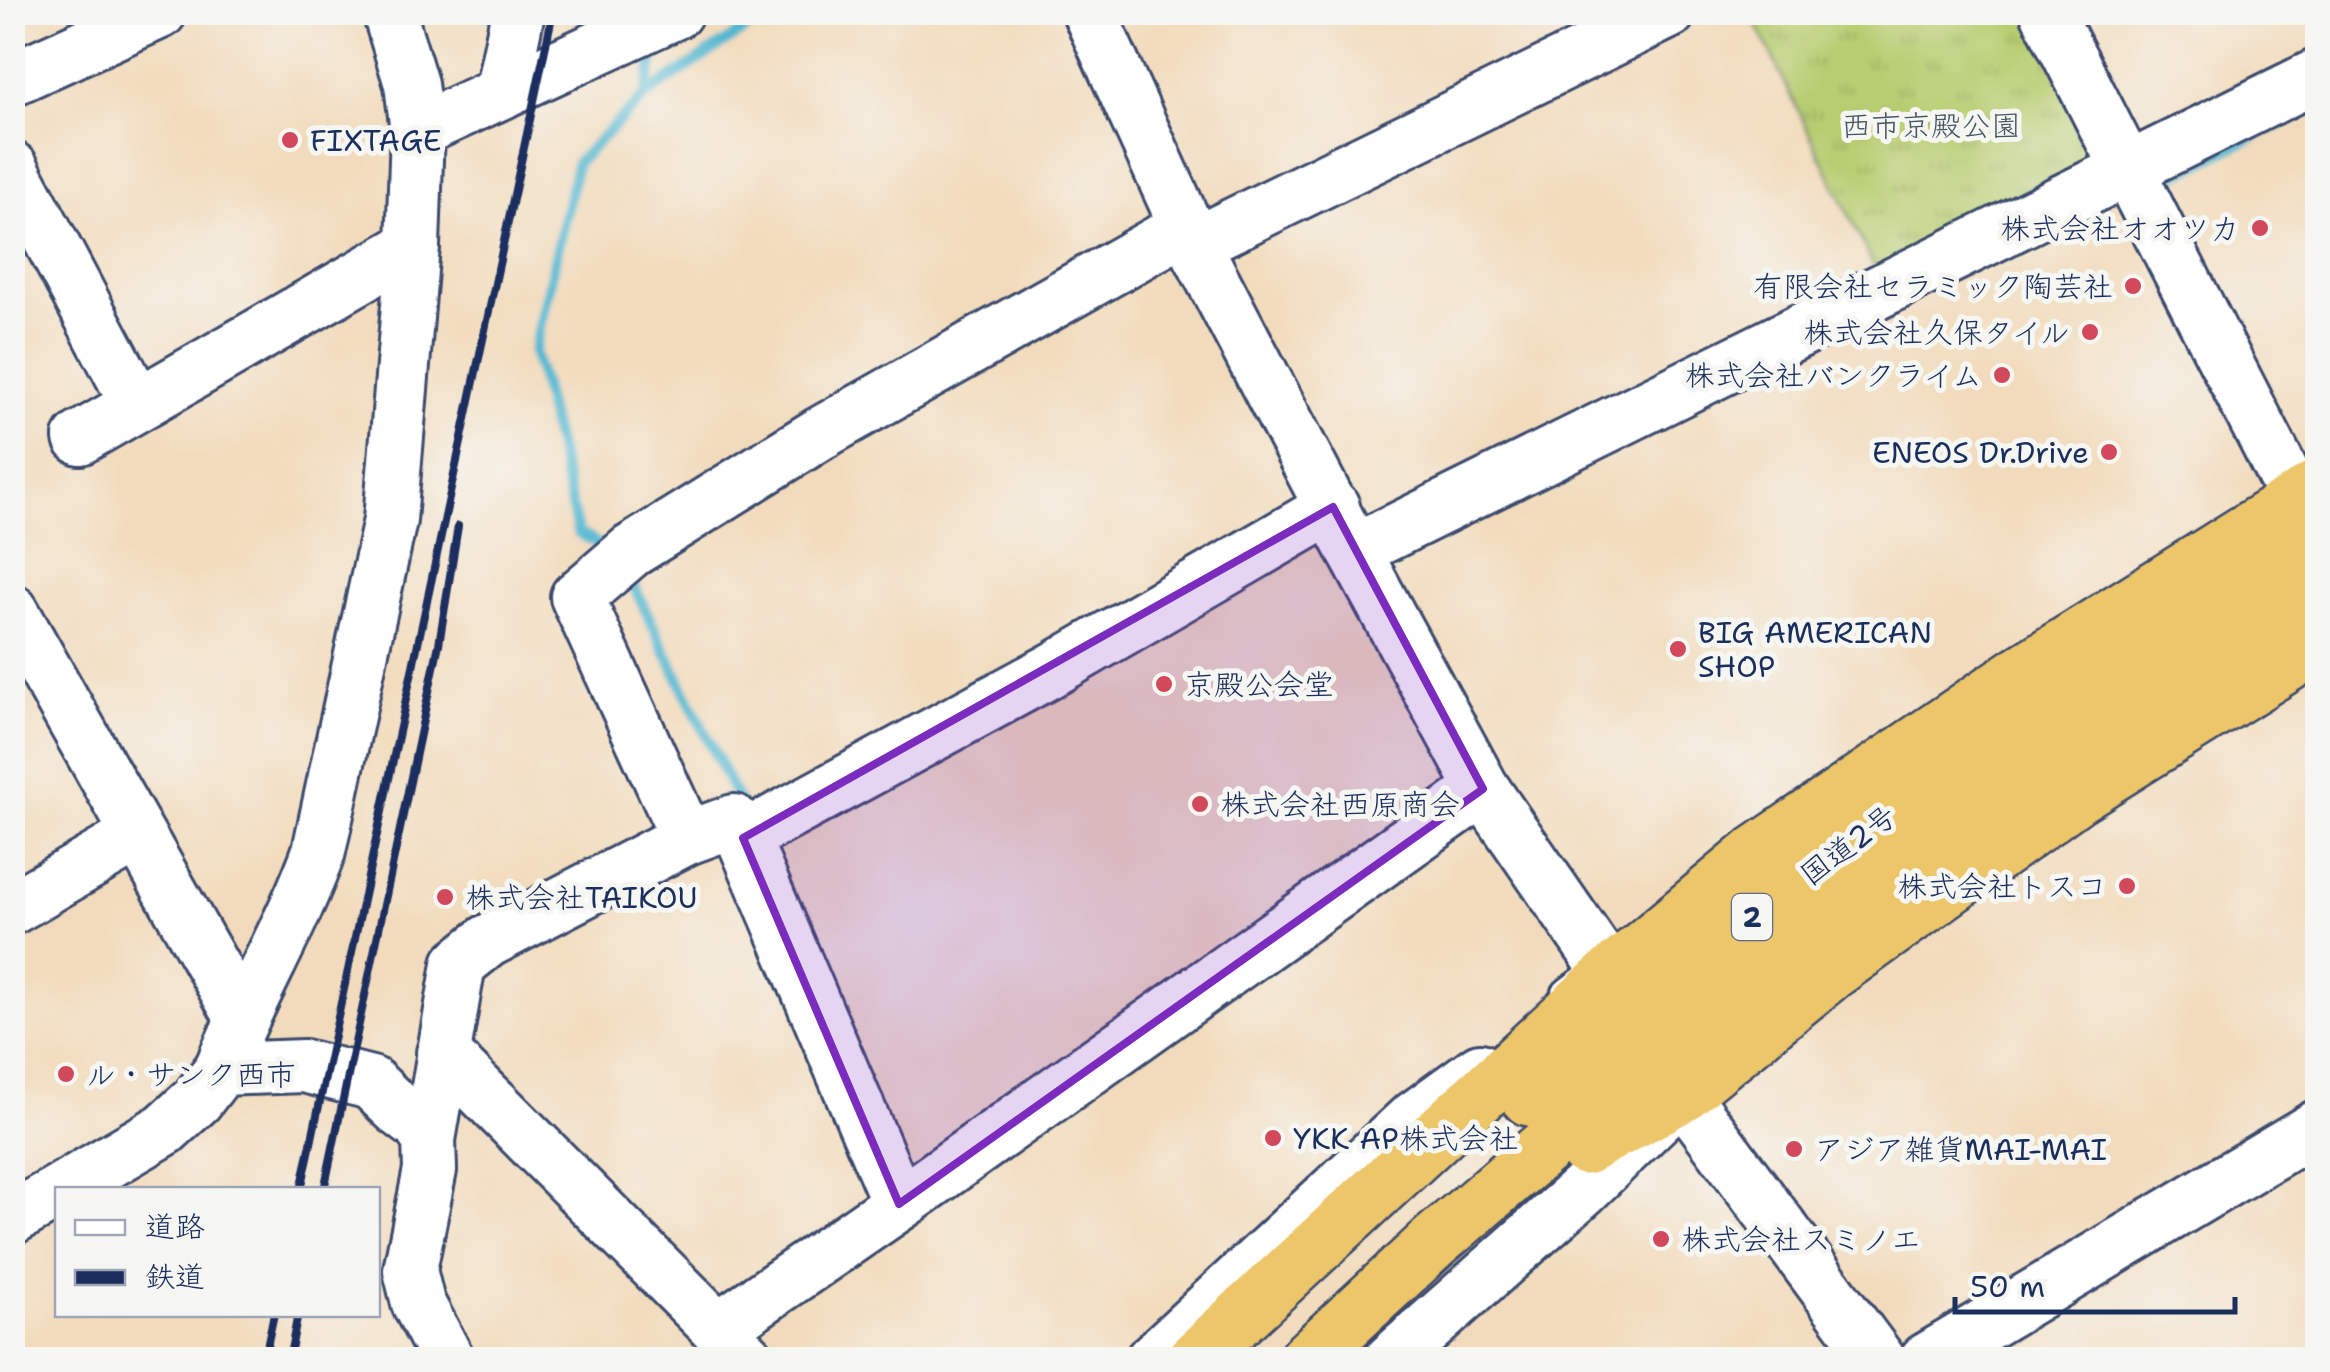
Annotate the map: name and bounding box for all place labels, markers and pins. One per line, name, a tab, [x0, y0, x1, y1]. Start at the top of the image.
place label: FIXTAGE	[310, 120, 442, 161]
marker: FIXTAGE	[279, 129, 301, 151]
place label: 株式会社オオツカ	[2000, 208, 2240, 249]
marker: 株式会社オオツカ	[2249, 217, 2271, 239]
place label: 有限会社セラミック陶芸社	[1753, 266, 2113, 307]
marker: 有限会社セラミック陶芸社	[2122, 275, 2144, 297]
place label: 株式会社久保タイル	[1803, 312, 2070, 353]
marker: 株式会社久保タイル	[2079, 321, 2101, 343]
place label: 株式会社バンクライム	[1684, 355, 1982, 396]
marker: 株式会社バンクライム	[1991, 364, 2013, 386]
place label: ENEOS Dr.Drive	[1872, 432, 2089, 473]
marker: ENEOS Dr.Drive	[2098, 441, 2120, 463]
place label: BIG AMERICAN SHOP	[1698, 612, 1932, 687]
marker: BIG AMERICAN SHOP	[1667, 638, 1689, 660]
place label: 京殿公会堂	[1184, 664, 1334, 705]
marker: 京殿公会堂	[1153, 673, 1175, 695]
place label: 株式会社西原商会	[1220, 784, 1460, 825]
marker: 株式会社西原商会	[1189, 793, 1211, 815]
place label: 株式会社トスコ	[1897, 866, 2107, 907]
marker: 株式会社トスコ	[2116, 875, 2138, 897]
place label: 株式会社TAIKOU	[465, 877, 698, 918]
marker: 株式会社TAIKOU	[434, 886, 456, 908]
place label: ル・サンク西市	[86, 1054, 296, 1095]
marker: ル・サンク西市	[55, 1063, 77, 1085]
place label: YKK AP株式会社	[1293, 1118, 1519, 1159]
marker: YKK AP株式会社	[1262, 1127, 1284, 1149]
place label: アジア雑貨MAI-MAI	[1814, 1129, 2107, 1170]
marker: アジア雑貨MAI-MAI	[1783, 1138, 1805, 1160]
place label: 株式会社スミノエ	[1681, 1219, 1921, 1260]
marker: 株式会社スミノエ	[1650, 1228, 1672, 1250]

